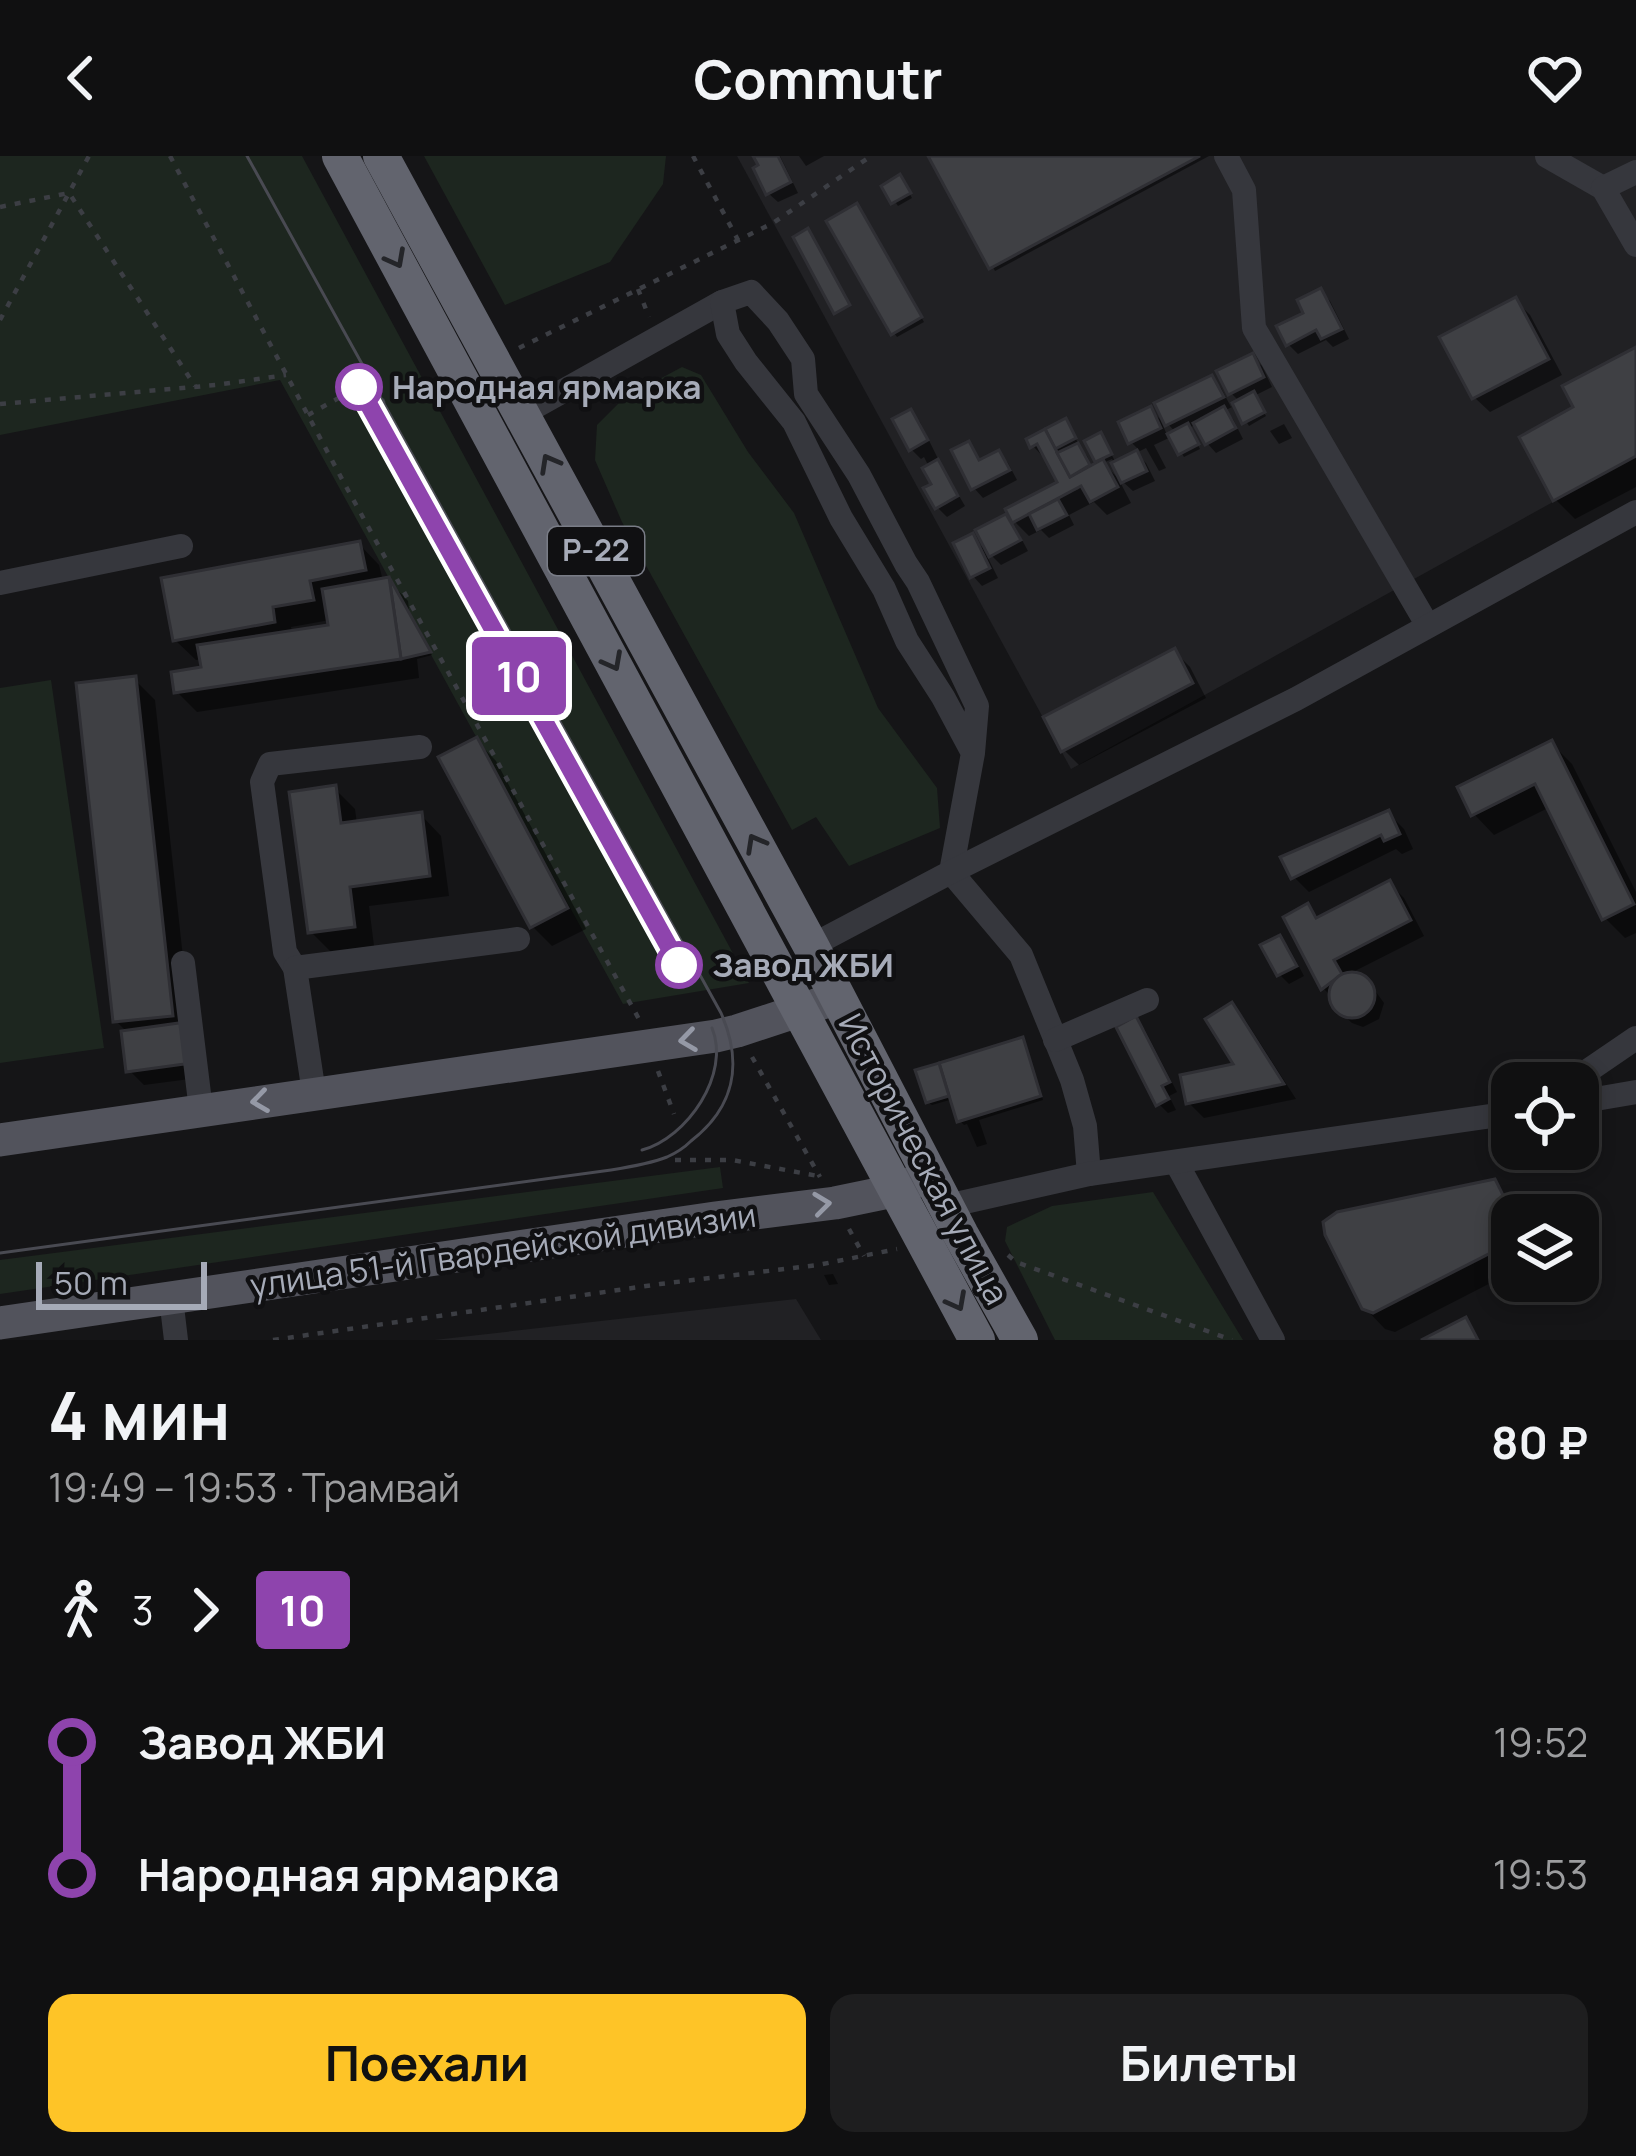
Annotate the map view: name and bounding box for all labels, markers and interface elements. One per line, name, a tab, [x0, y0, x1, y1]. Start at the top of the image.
text: Commutr	[693, 41, 943, 115]
icon: back	[48, 45, 114, 111]
icon: heart	[1522, 45, 1588, 111]
one-way arrow	[382, 246, 405, 268]
place label: Народная ярмарка	[392, 364, 701, 409]
marker: Народная ярмарка	[337, 365, 381, 409]
one-way arrow	[540, 455, 563, 476]
road number: Р-22	[548, 527, 644, 575]
line badge: 10	[465, 637, 573, 715]
text: 10	[496, 647, 542, 705]
one-way arrow	[599, 649, 622, 670]
one-way arrow	[746, 834, 769, 855]
place label: Завод ЖБИ	[712, 942, 894, 987]
marker: Завод ЖБИ	[657, 943, 701, 987]
street label: Историческая улица	[829, 1006, 1020, 1312]
one-way arrow	[678, 1026, 697, 1052]
map controls	[1491, 1062, 1599, 1302]
button: locate	[1491, 1062, 1599, 1170]
one-way arrow	[250, 1087, 270, 1113]
street label: улица 51-й Гвардейской дивизии	[247, 1192, 759, 1307]
one-way arrow	[813, 1192, 832, 1218]
button: layers	[1491, 1194, 1599, 1302]
scale bar	[36, 1256, 207, 1309]
text: 50 m	[54, 1260, 128, 1305]
one-way arrow	[942, 1290, 965, 1312]
text: 4 мин	[48, 1370, 230, 1460]
text: 80 ₽	[1491, 1411, 1588, 1473]
text: 19:49 – 19:53 · Трамвай	[48, 1460, 460, 1514]
icon: walk	[48, 1577, 114, 1643]
icon: forward	[172, 1577, 238, 1643]
text: 10	[280, 1581, 326, 1639]
text: 3	[132, 1583, 154, 1637]
text: Завод ЖБИ	[138, 1711, 386, 1773]
text: 19:52	[1493, 1715, 1588, 1769]
text: Народная ярмарка	[138, 1843, 560, 1905]
text: 19:53	[1493, 1847, 1588, 1901]
button: Поехали	[48, 1994, 806, 2132]
button: Билеты	[830, 1994, 1588, 2132]

